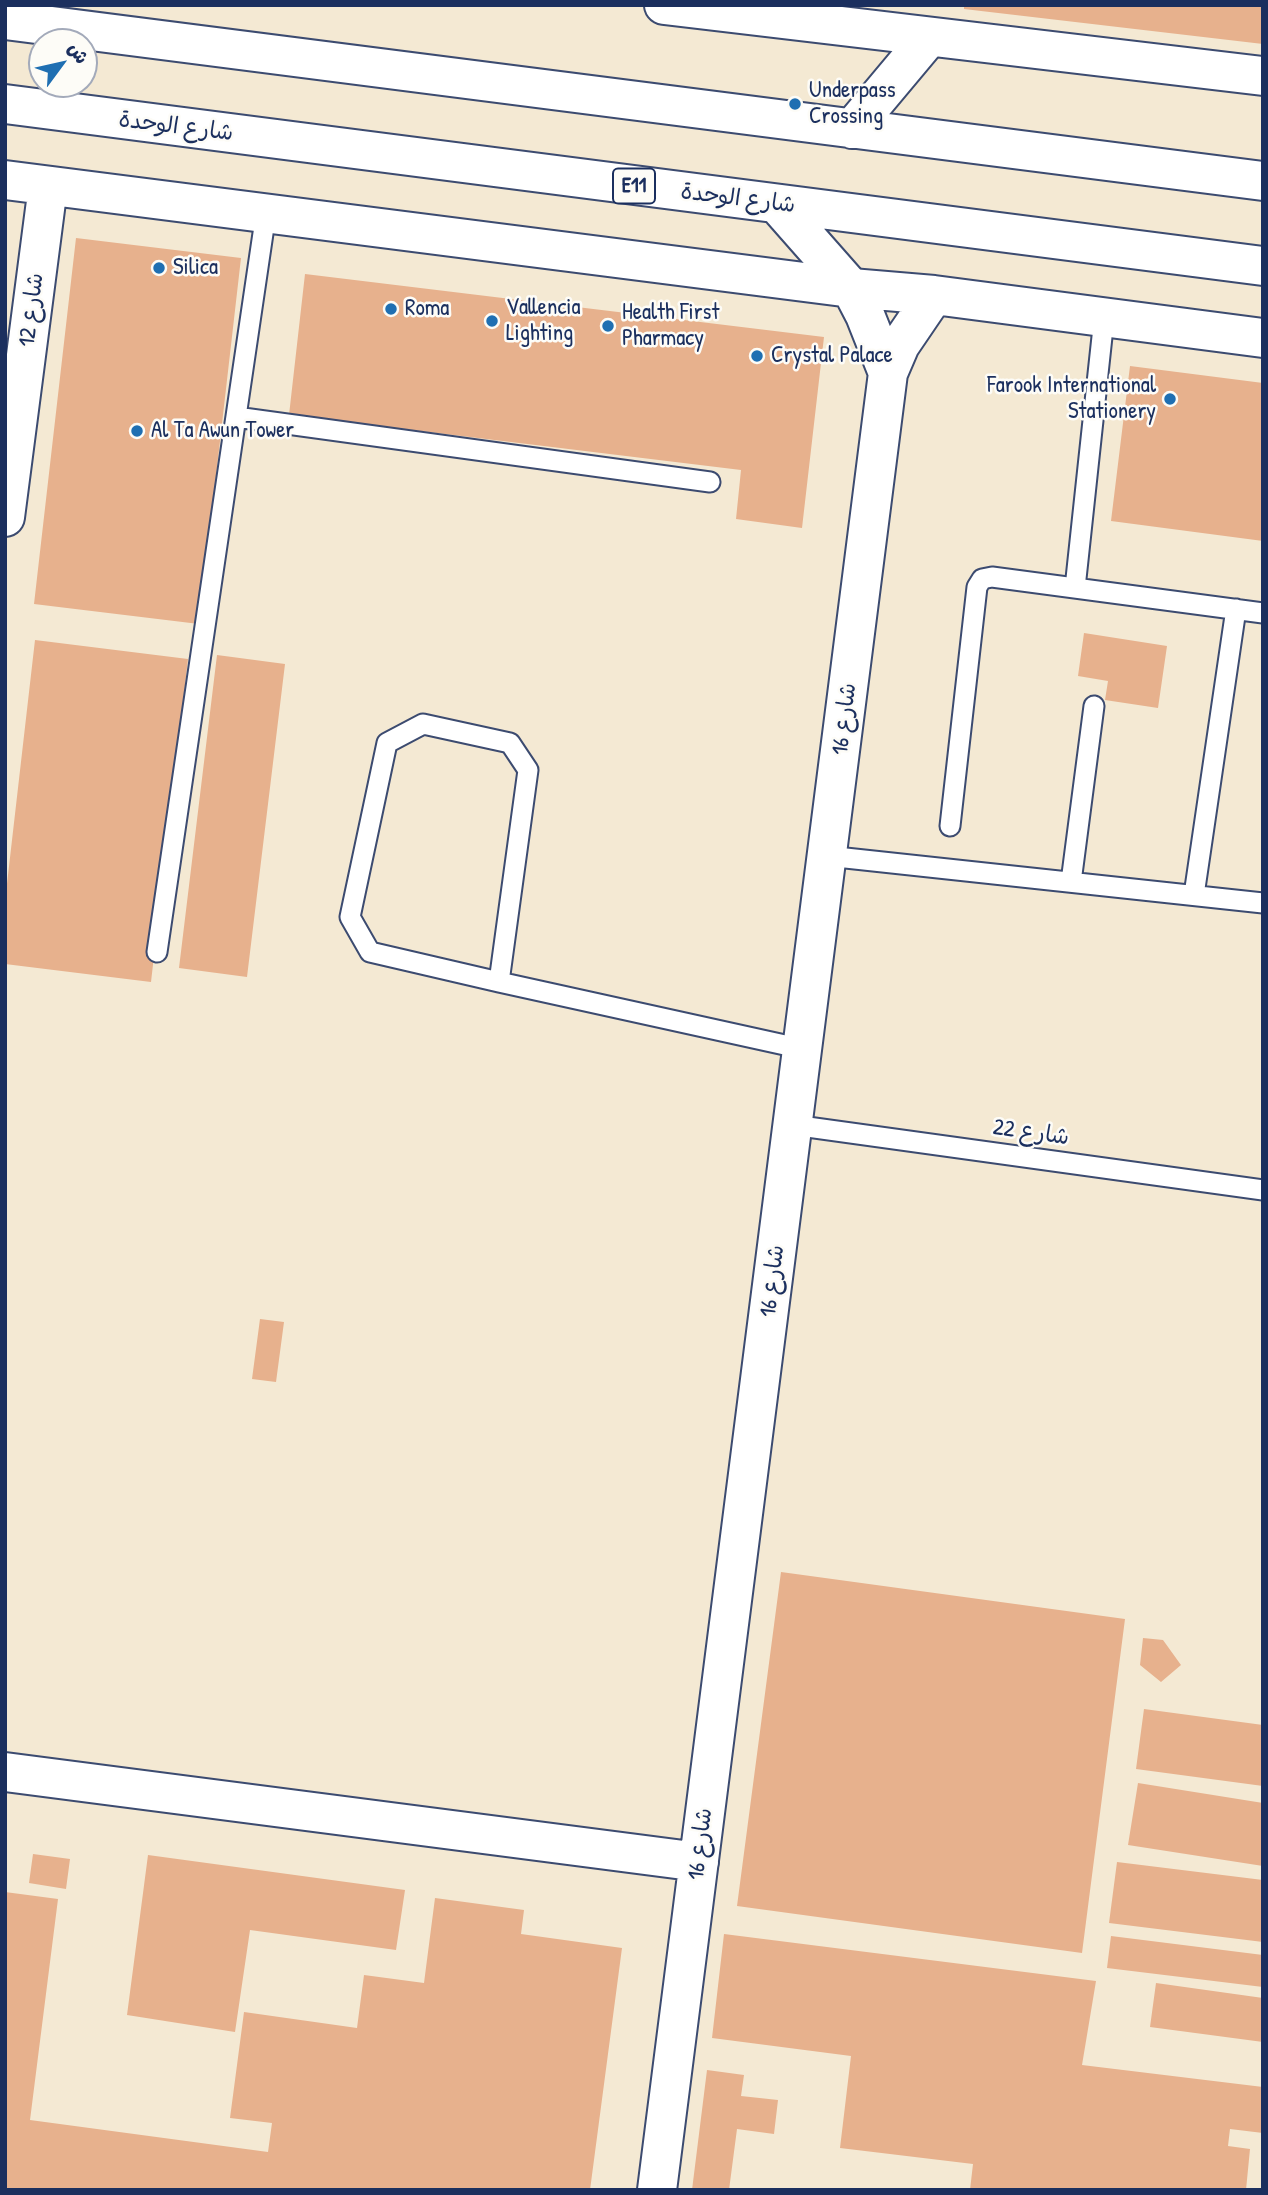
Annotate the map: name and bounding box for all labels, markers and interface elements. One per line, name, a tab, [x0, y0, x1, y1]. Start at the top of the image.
north arrow	[28, 28, 98, 98]
text: ش	[62, 37, 96, 68]
place label: Underpass Crossing	[809, 77, 896, 131]
marker: Underpass Crossing	[787, 96, 803, 112]
street label: شارع الوحدة	[117, 106, 235, 148]
road number: E11	[613, 168, 655, 204]
street label: شارع الوحدة	[679, 178, 797, 220]
place label: Silica	[173, 254, 218, 282]
marker: Silica	[151, 260, 167, 276]
street label: شارع 12	[14, 272, 50, 348]
place label: Vallencia Lighting	[506, 294, 580, 348]
place label: Roma	[405, 295, 449, 323]
place label: Health First Pharmacy	[622, 299, 719, 353]
marker: Roma	[383, 301, 399, 317]
marker: Vallencia Lighting	[484, 313, 500, 329]
marker: Health First Pharmacy	[600, 318, 616, 334]
place label: Crystal Palace	[771, 342, 893, 370]
marker: Crystal Palace	[749, 348, 765, 364]
place label: Farook International Stationery	[987, 372, 1156, 426]
marker: Farook International Stationery	[1162, 391, 1178, 407]
place label: Al Ta Awun Tower	[151, 417, 294, 445]
marker: Al Ta Awun Tower	[129, 423, 145, 439]
street label: شارع 16	[827, 681, 863, 757]
street label: شارع 22	[991, 1114, 1071, 1152]
street label: شارع 16	[755, 1243, 791, 1319]
street label: شارع 16	[683, 1806, 719, 1882]

